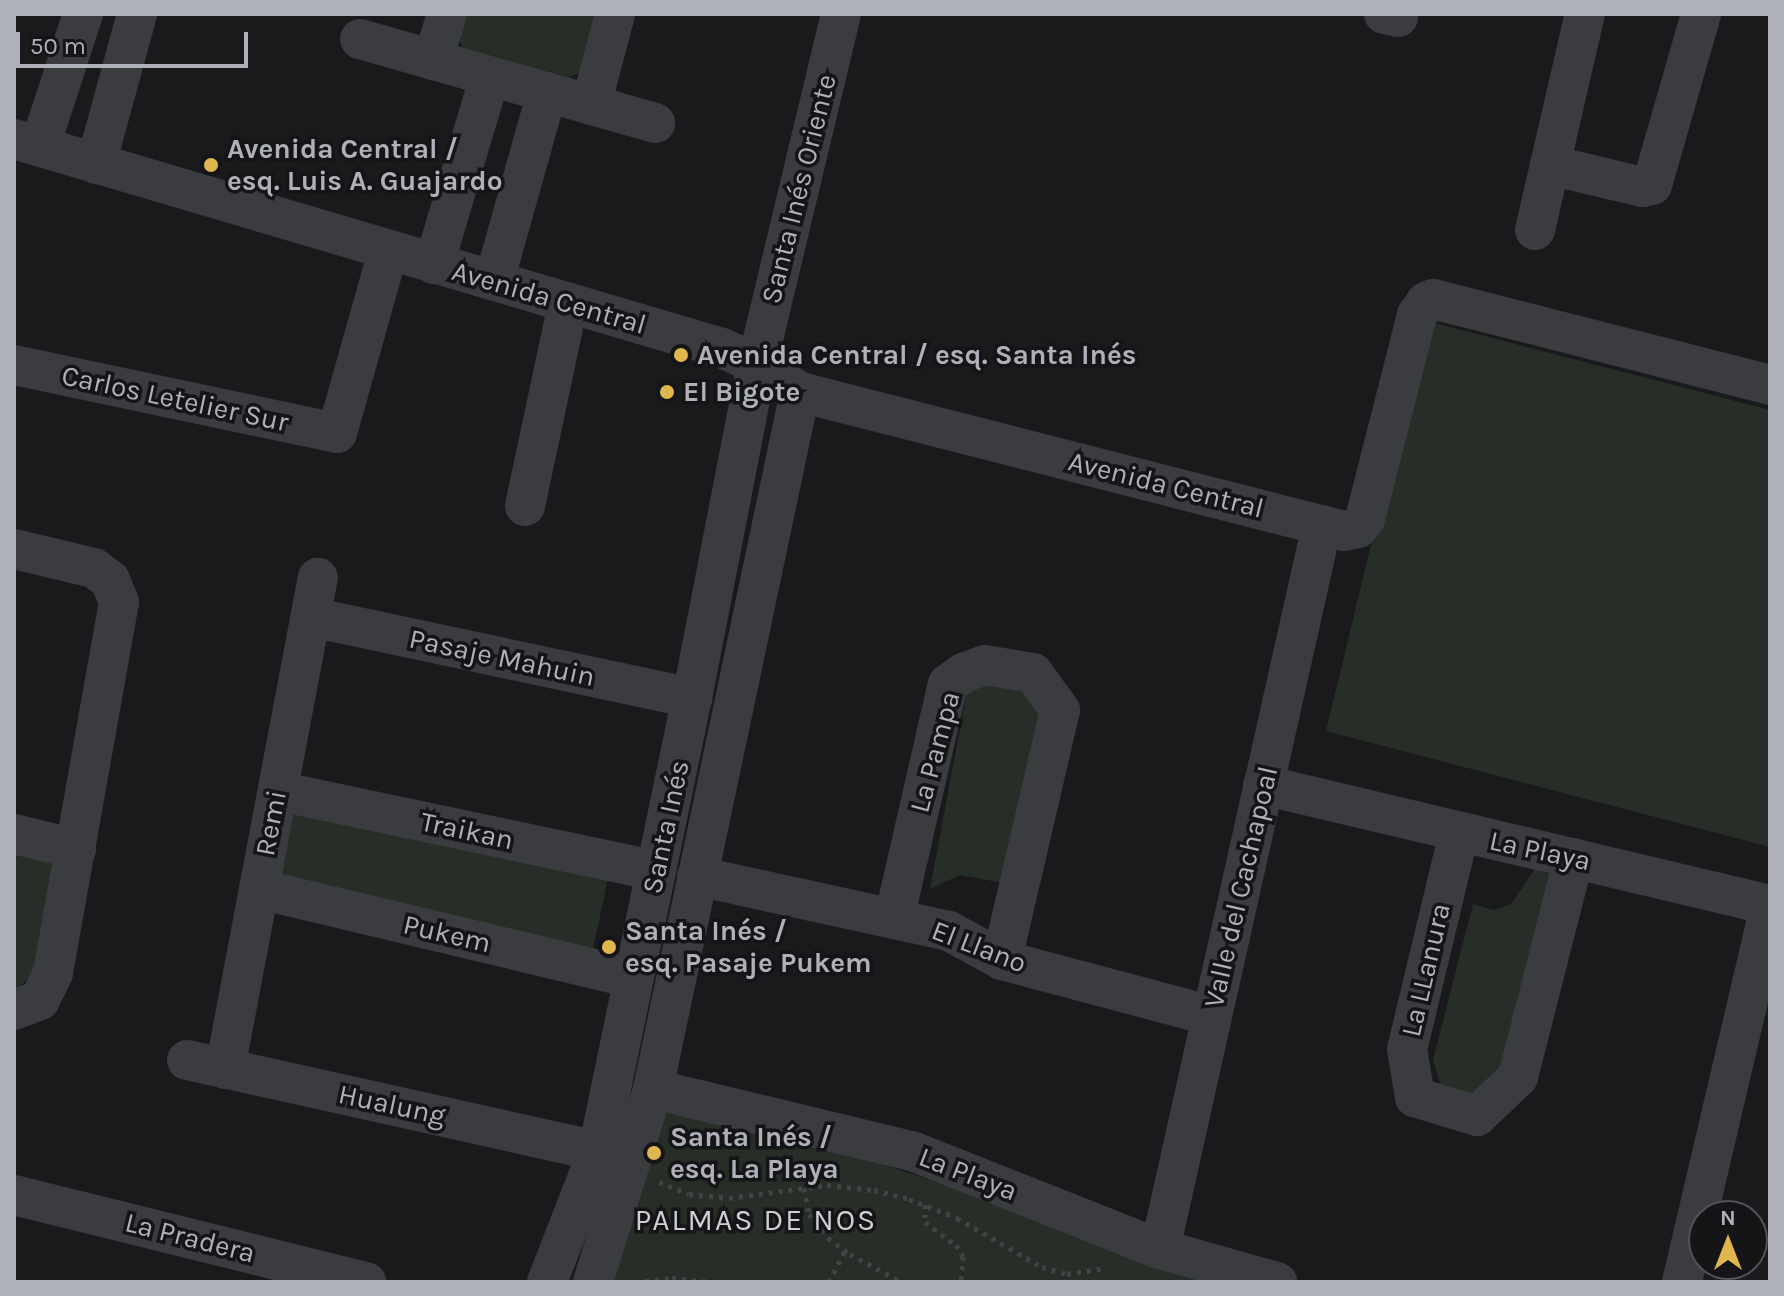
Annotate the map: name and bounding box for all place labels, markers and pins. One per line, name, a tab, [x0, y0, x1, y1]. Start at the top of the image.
place label: Avenida Central / esq. Luis A. Guajardo	[227, 132, 503, 198]
marker: Avenida Central / esq. Luis A. Guajardo	[202, 156, 220, 174]
place label: Avenida Central / esq. Santa Inés	[697, 338, 1137, 372]
marker: Avenida Central / esq. Santa Inés	[672, 346, 690, 364]
place label: El Bigote	[683, 375, 800, 409]
marker: El Bigote	[658, 383, 676, 401]
place label: Santa Inés / esq. Pasaje Pukem	[625, 914, 872, 980]
marker: Santa Inés / esq. Pasaje Pukem	[600, 938, 618, 956]
place label: Santa Inés / esq. La Playa	[670, 1120, 839, 1186]
marker: Santa Inés / esq. La Playa	[645, 1144, 663, 1162]

